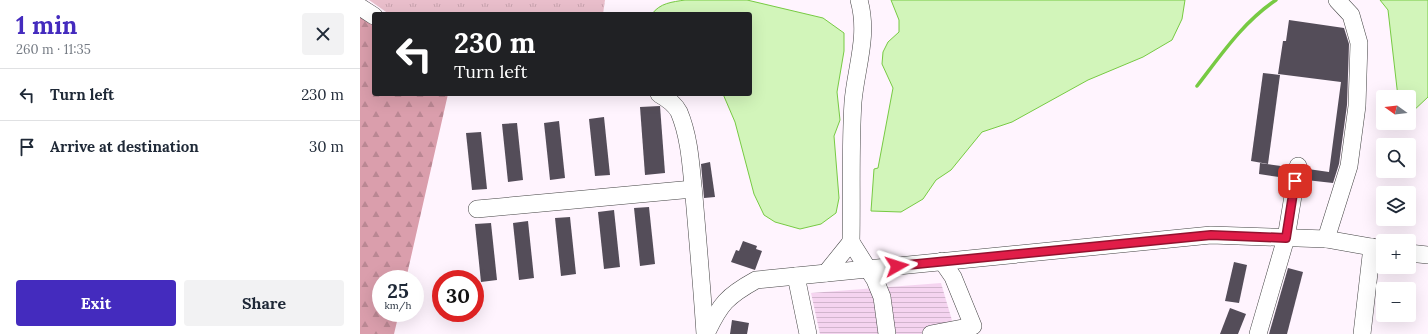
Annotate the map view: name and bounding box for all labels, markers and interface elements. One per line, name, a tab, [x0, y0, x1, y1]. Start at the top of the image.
text: 1 min	[16, 10, 77, 41]
button: close	[302, 13, 344, 55]
text: 230 m	[454, 25, 536, 61]
icon: left	[388, 28, 440, 80]
text: 260 m · 11:35	[16, 41, 91, 58]
text: Turn left	[454, 60, 527, 83]
icon: left	[16, 84, 38, 106]
text: Turn left	[50, 85, 114, 104]
text: 230 m	[301, 85, 344, 104]
north arrow	[1376, 90, 1416, 130]
map controls	[1376, 90, 1416, 322]
icon: arrive	[16, 136, 38, 158]
text: Arrive at destination	[50, 137, 199, 156]
text: 30 m	[309, 137, 344, 156]
button: search	[1376, 138, 1416, 178]
pin	[1278, 164, 1312, 198]
icon: arrive	[1284, 170, 1306, 192]
button: layers	[1376, 186, 1416, 226]
button: +	[1376, 234, 1416, 274]
position arrow	[876, 245, 918, 287]
speed limit sign: 30	[432, 270, 484, 322]
text: 25	[387, 278, 409, 303]
button: Exit	[16, 280, 176, 326]
button: Share	[184, 280, 344, 326]
button: −	[1376, 282, 1416, 322]
text: km/h	[384, 299, 412, 312]

